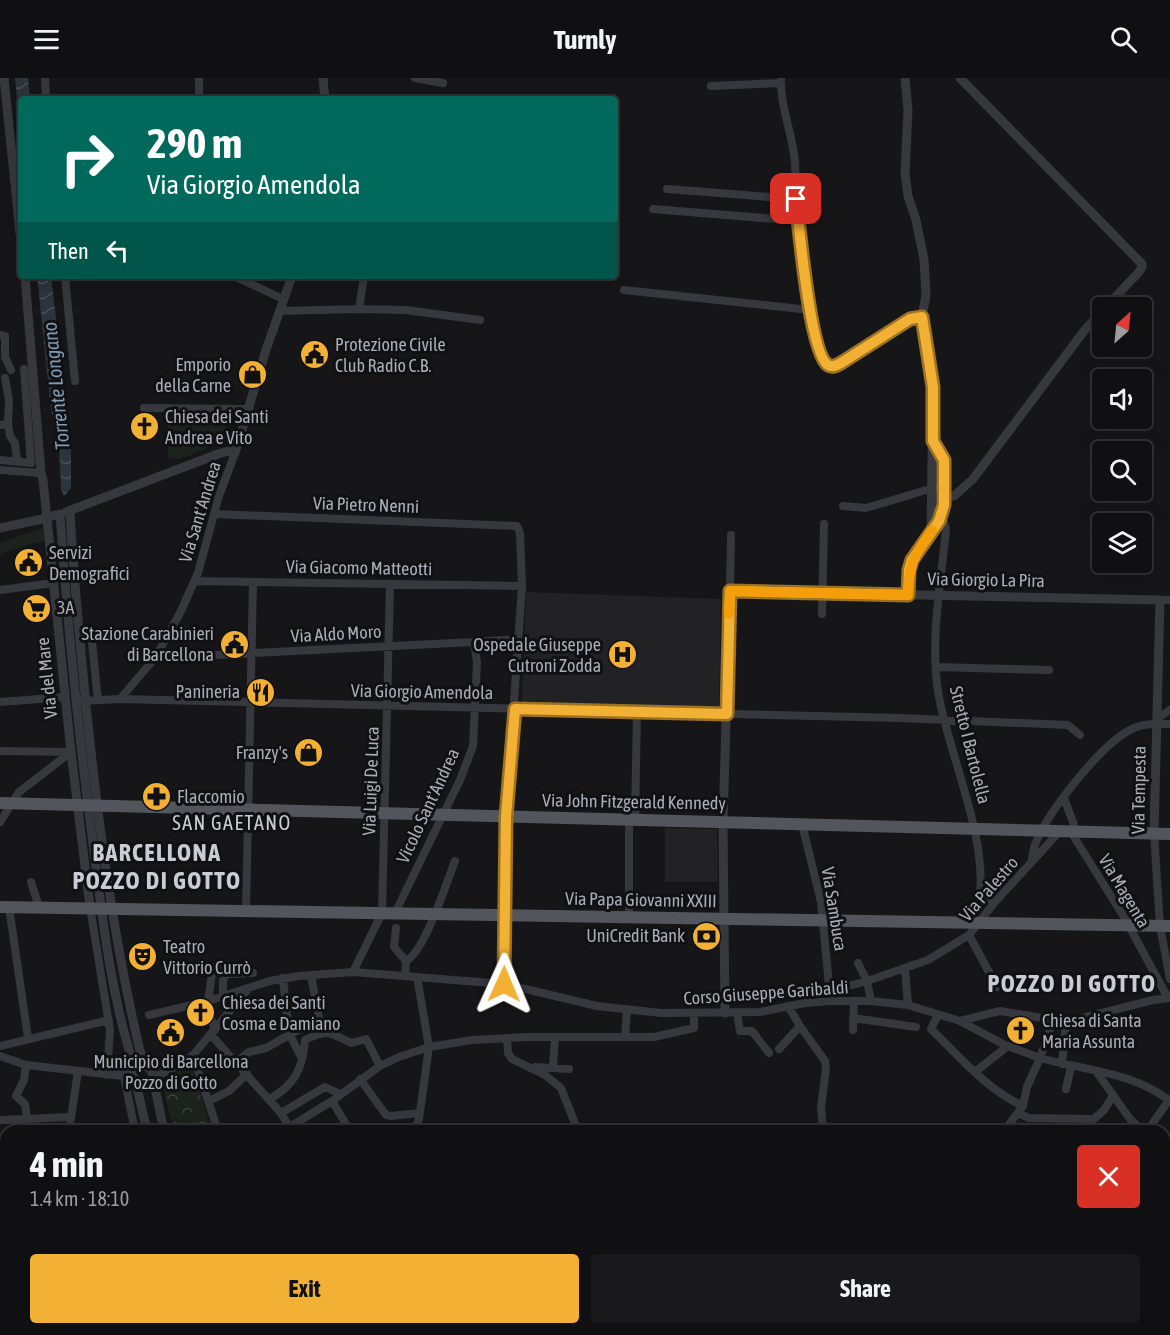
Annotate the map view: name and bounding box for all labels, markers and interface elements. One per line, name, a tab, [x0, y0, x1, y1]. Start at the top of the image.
icon: menu	[30, 23, 63, 56]
icon: search	[1107, 23, 1140, 56]
text: Turnly	[554, 24, 616, 55]
text: 290 m	[147, 119, 242, 167]
icon: right	[48, 120, 126, 198]
text: Via Giorgio Amendola	[147, 169, 361, 200]
pin	[770, 173, 821, 224]
icon: arrive	[779, 182, 812, 215]
icon: left	[101, 234, 134, 267]
text: Then	[48, 238, 89, 264]
north arrow	[1092, 297, 1152, 357]
map controls	[1092, 297, 1152, 573]
water label: Torrente Longano	[37, 321, 74, 451]
place label: Protezione Civile Club Radio C.B.	[335, 334, 446, 376]
public building icon: Protezione Civile Club Radio C.B.	[298, 339, 330, 371]
place label: Emporio della Carne	[155, 354, 231, 396]
shop icon: Emporio della Carne	[236, 359, 268, 391]
button: sound	[1092, 369, 1152, 429]
place label: Chiesa dei Santi Andrea e Vito	[165, 406, 269, 448]
church icon: Chiesa dei Santi Andrea e Vito	[128, 411, 160, 443]
button: search	[1092, 441, 1152, 501]
street label: Via Sant'Andrea	[174, 459, 225, 565]
street label: Via Pietro Nenni	[312, 492, 420, 517]
button: layers	[1092, 513, 1152, 573]
place label: Servizi Demografici	[49, 542, 130, 584]
public building icon: Servizi Demografici	[12, 547, 44, 579]
street label: Via Giacomo Matteotti	[286, 556, 432, 579]
street label: Via Giorgio La Pira	[927, 568, 1045, 591]
supermarket icon: 3A	[20, 592, 52, 624]
place label: 3A	[57, 597, 74, 618]
street label: Via Aldo Moro	[290, 621, 382, 646]
place label: Stazione Carabinieri di Barcellona	[81, 623, 214, 665]
public building icon: Stazione Carabinieri di Barcellona	[219, 628, 251, 660]
place label: Ospedale Giuseppe Cutroni Zodda	[473, 634, 601, 676]
street label: Via del Mare	[32, 636, 61, 720]
hospital icon: Ospedale Giuseppe Cutroni Zodda	[606, 639, 638, 671]
restaurant icon: Panineria	[245, 676, 277, 708]
street label: Via Giorgio Amendola	[351, 680, 493, 703]
place label: Panineria	[176, 681, 240, 702]
street label: Stretto I Bartolella	[946, 684, 995, 806]
street label: Via Luigi De Luca	[358, 726, 383, 836]
shop icon: Franzy's	[293, 737, 325, 769]
place label: Franzy's	[236, 742, 288, 763]
street label: Vicolo Sant'Andrea	[392, 745, 463, 867]
street label: Via Tempesta	[1127, 746, 1150, 834]
pharmacy icon: Flaccomio	[140, 781, 172, 813]
place label: Flaccomio	[177, 786, 245, 807]
street label: Via John Fitzgerald Kennedy	[542, 789, 726, 814]
district label: SAN GAETANO	[172, 811, 292, 834]
district label: BARCELLONA POZZO DI GOTTO	[73, 839, 241, 894]
street label: Via Magenta	[1094, 850, 1155, 931]
street label: Via Palestro	[955, 852, 1022, 925]
street label: Via Sambuca	[817, 865, 852, 953]
street label: Via Papa Giovanni XXIII	[565, 888, 717, 911]
bank icon: UniCredit Bank	[690, 920, 722, 952]
place label: UniCredit Bank	[586, 925, 685, 946]
place label: Teatro Vittorio Currò	[163, 936, 251, 978]
theatre icon: Teatro Vittorio Currò	[126, 941, 158, 973]
position arrow	[472, 952, 536, 1016]
district label: POZZO DI GOTTO	[988, 970, 1156, 997]
street label: Corso Giuseppe Garibaldi	[683, 976, 849, 1009]
place label: Chiesa dei Santi Cosma e Damiano	[222, 992, 340, 1034]
church icon: Chiesa dei Santi Cosma e Damiano	[185, 997, 217, 1029]
place label: Chiesa di Santa Maria Assunta	[1042, 1010, 1142, 1052]
church icon: Chiesa di Santa Maria Assunta	[1005, 1015, 1037, 1047]
public building icon: Municipio di Barcellona Pozzo di Gotto	[155, 1017, 187, 1049]
place label: Municipio di Barcellona Pozzo di Gotto	[93, 1051, 249, 1093]
text: 4 min	[30, 1143, 104, 1185]
button: close	[1077, 1145, 1140, 1208]
text: 1.4 km · 18:10	[30, 1187, 129, 1210]
button: Exit	[30, 1254, 579, 1323]
button: Share	[591, 1254, 1140, 1323]

